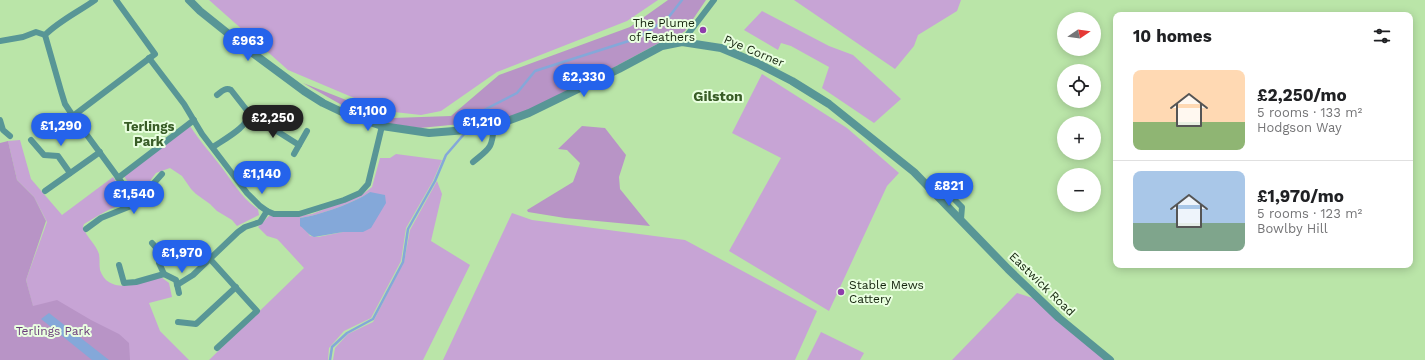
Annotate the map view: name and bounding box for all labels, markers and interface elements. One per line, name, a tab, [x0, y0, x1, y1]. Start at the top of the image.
north arrow	[1057, 12, 1101, 56]
map controls	[1057, 12, 1101, 212]
place label: The Plume of Feathers	[629, 16, 695, 44]
marker: The Plume of Feathers	[698, 25, 708, 35]
icon: filters	[1371, 25, 1393, 47]
text: 10 homes	[1133, 26, 1212, 46]
pin: £963	[224, 28, 272, 62]
street label: Pye Corner	[722, 32, 786, 70]
text: £963	[232, 33, 264, 48]
pin: £2,330	[551, 64, 617, 98]
button: locate	[1057, 64, 1101, 108]
text: £2,330	[562, 69, 606, 84]
text: £2,250/mo	[1257, 85, 1347, 105]
icon: home	[1165, 86, 1213, 134]
district label: Gilston	[693, 88, 743, 104]
pin: £1,100	[335, 98, 401, 132]
text: £1,100	[349, 103, 387, 118]
pin: £2,250	[240, 105, 306, 139]
text: 5 rooms · 133 m²	[1257, 105, 1362, 120]
pin: £1,210	[449, 109, 515, 143]
text: £2,250	[251, 110, 295, 125]
pin: £1,290	[28, 113, 94, 147]
text: £1,210	[462, 114, 502, 129]
button: +	[1057, 116, 1101, 160]
text: £1,290	[40, 118, 82, 133]
district label: Terlings Park	[124, 119, 174, 149]
text: Hodgson Way	[1257, 120, 1342, 135]
pin: £1,140	[229, 161, 295, 195]
text: £1,140	[243, 166, 281, 181]
button: −	[1057, 168, 1101, 212]
pin: £821	[925, 173, 973, 207]
text: £821	[934, 178, 964, 193]
pin: £1,540	[101, 181, 167, 215]
text: £1,540	[113, 186, 155, 201]
text: £1,970/mo	[1257, 186, 1344, 206]
icon: home	[1165, 187, 1213, 235]
text: 5 rooms · 123 m²	[1257, 206, 1362, 221]
text: Bowlby Hill	[1257, 221, 1328, 236]
pin: £1,970	[149, 240, 215, 274]
text: £1,970	[161, 245, 203, 260]
street label: Eastwick Road	[1006, 249, 1078, 319]
place label: Stable Mews Cattery	[849, 278, 924, 306]
marker: Stable Mews Cattery	[836, 287, 846, 297]
park label: Terlings Park	[16, 324, 91, 338]

